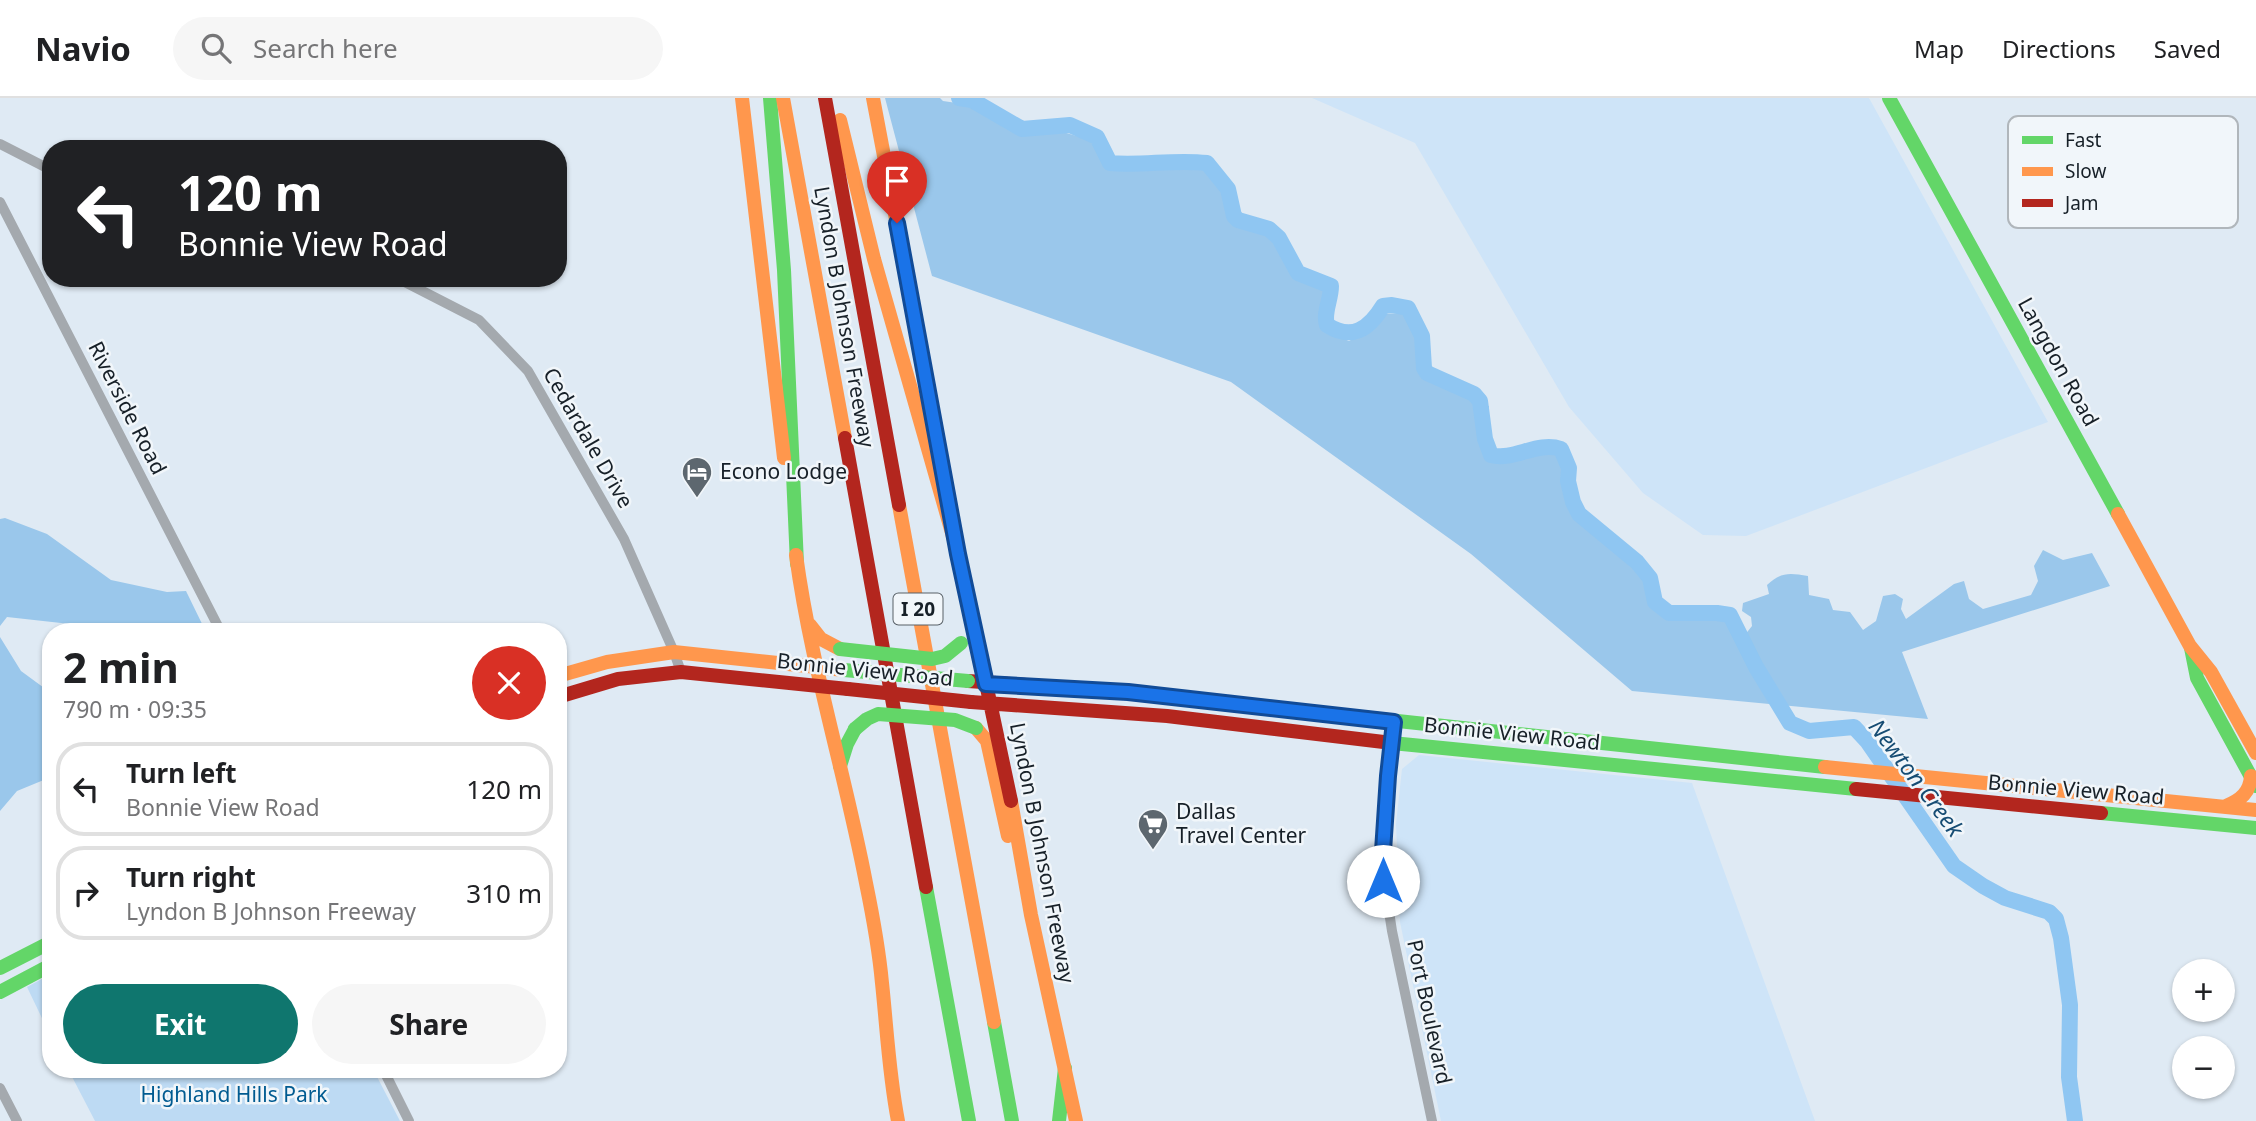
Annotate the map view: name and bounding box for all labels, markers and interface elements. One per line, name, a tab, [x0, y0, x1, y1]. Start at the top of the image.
search box	[173, 17, 663, 80]
text: Navio	[35, 26, 131, 71]
icon: search	[197, 29, 235, 67]
text: Search here	[253, 30, 398, 66]
text: Map	[1914, 32, 1964, 65]
text: Directions	[2002, 32, 2116, 65]
text: Saved	[2154, 32, 2221, 65]
legend	[2008, 116, 2238, 228]
text: Fast	[2065, 127, 2102, 153]
pin	[867, 151, 927, 223]
text: Slow	[2065, 158, 2106, 184]
text: 120 m	[178, 159, 323, 225]
icon: arrive	[878, 162, 916, 200]
icon: left	[63, 168, 154, 259]
street label: Lyndon B Johnson Freeway	[808, 184, 882, 450]
text: Jam	[2063, 190, 2099, 216]
text: Bonnie View Road	[178, 222, 448, 265]
street label: Langdon Road	[2012, 292, 2106, 431]
street label: Riverside Road	[82, 336, 173, 479]
street label: Cedardale Drive	[537, 362, 640, 513]
hotel icon: Econo Lodge	[680, 455, 714, 499]
place label: Econo Lodge	[720, 457, 847, 485]
road number: I 20	[894, 594, 942, 624]
text: 2 min	[63, 638, 179, 695]
button: close	[472, 646, 546, 720]
street label: Bonnie View Road	[776, 646, 955, 692]
text: 790 m · 09:35	[63, 693, 207, 725]
street label: Bonnie View Road	[1423, 710, 1602, 756]
water label: Newton Creek	[1862, 712, 1973, 844]
street label: Lyndon B Johnson Freeway	[1004, 720, 1082, 986]
text: Turn left	[126, 755, 237, 791]
street label: Bonnie View Road	[1987, 767, 2165, 811]
icon: left	[67, 770, 105, 808]
text: 120 m	[466, 771, 542, 807]
text: Bonnie View Road	[126, 791, 320, 823]
place label: Dallas Travel Center	[1176, 797, 1307, 849]
supermarket icon: Dallas Travel Center	[1136, 807, 1170, 851]
position arrow	[1346, 844, 1420, 918]
text: Turn right	[126, 859, 256, 895]
icon: right	[67, 874, 105, 912]
text: 310 m	[466, 875, 542, 911]
text: Lyndon B Johnson Freeway	[126, 895, 416, 927]
street label: Port Boulevard	[1401, 937, 1459, 1087]
map controls	[2172, 959, 2235, 1099]
button: +	[2172, 959, 2235, 1022]
button: Exit	[63, 984, 298, 1064]
button: Share	[312, 984, 546, 1064]
button: −	[2172, 1036, 2235, 1099]
park label: Highland Hills Park	[140, 1080, 328, 1108]

